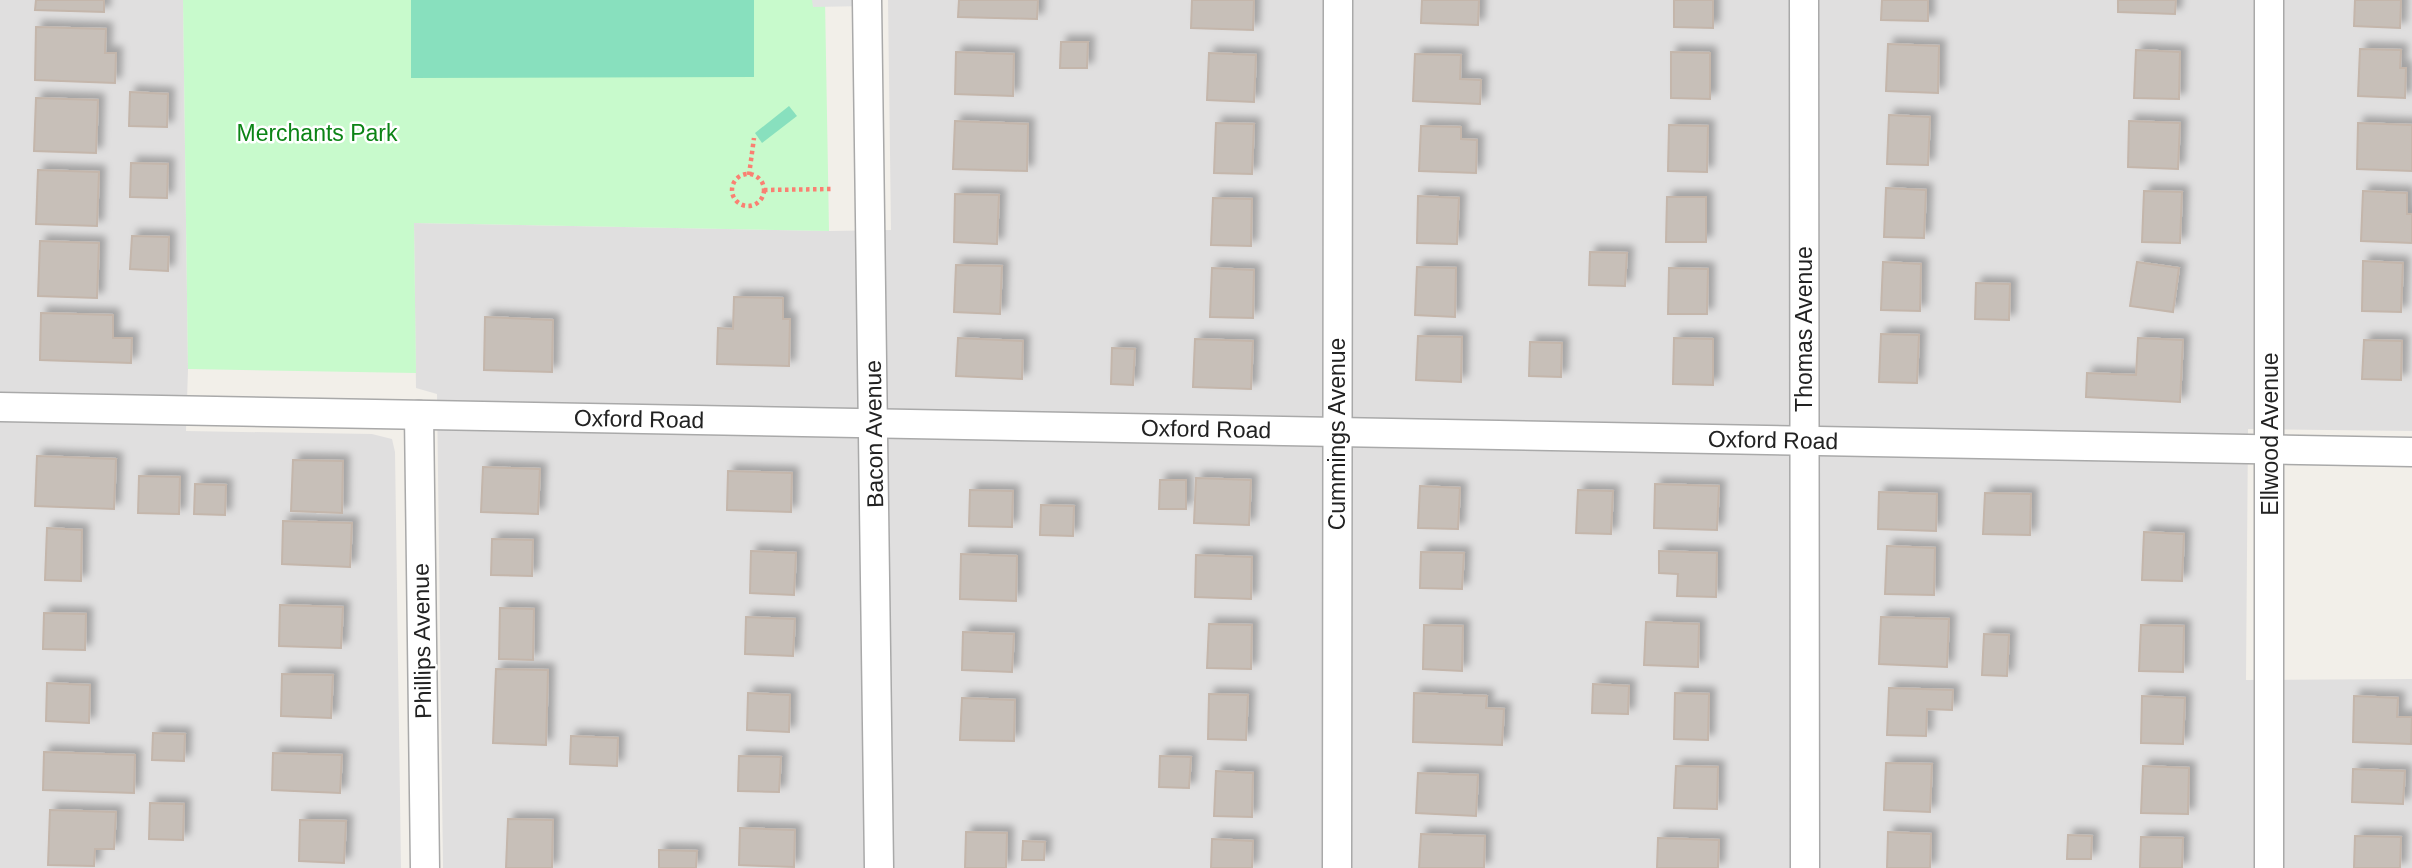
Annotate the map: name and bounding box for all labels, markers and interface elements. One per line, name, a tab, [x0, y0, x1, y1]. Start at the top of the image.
park label: Merchants Park	[236, 120, 398, 146]
street label: Thomas Avenue	[1791, 246, 1817, 412]
street label: Cummings Avenue	[1324, 338, 1350, 530]
street label: Ellwood Avenue	[2257, 352, 2283, 516]
street label: Bacon Avenue	[860, 360, 888, 508]
street label: Oxford Road	[574, 405, 704, 433]
street label: Oxford Road	[1141, 415, 1271, 443]
street label: Oxford Road	[1708, 426, 1838, 454]
street label: Phillips Avenue	[408, 563, 436, 719]

